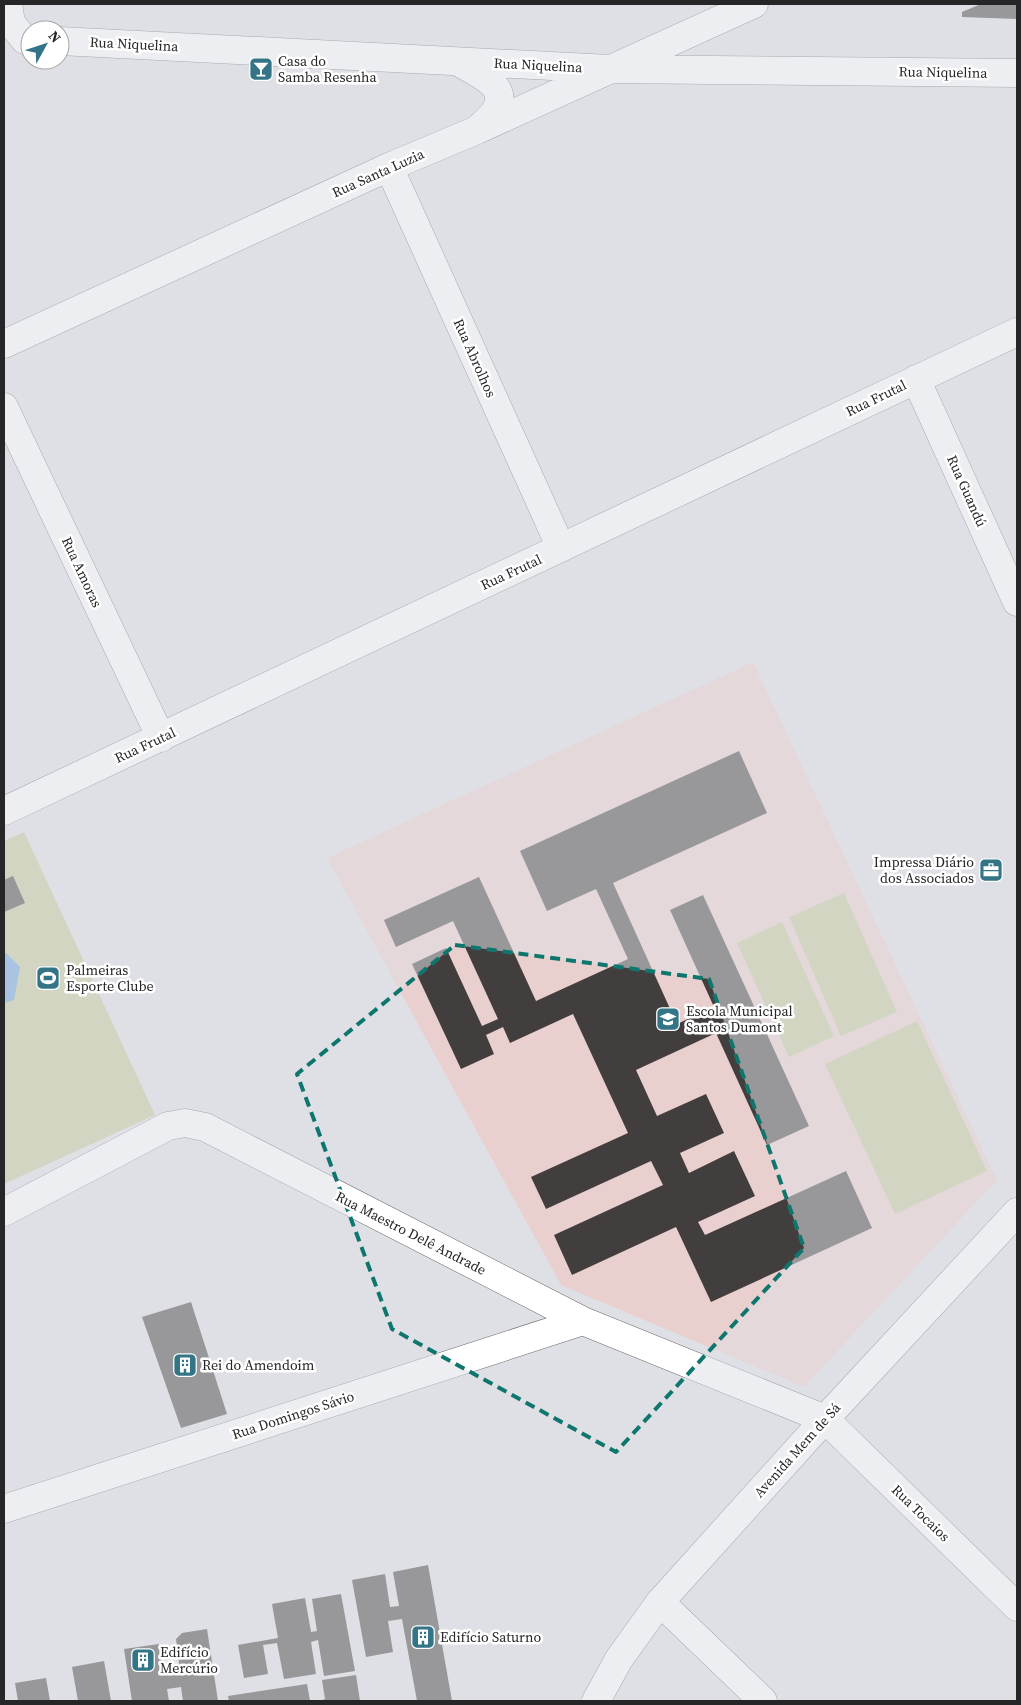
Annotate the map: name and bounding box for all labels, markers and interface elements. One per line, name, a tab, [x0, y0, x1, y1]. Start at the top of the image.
north arrow	[20, 20, 70, 70]
text: N	[44, 26, 66, 47]
street label: Rua Niquelina	[89, 32, 180, 56]
place label: Casa do Samba Resenha	[278, 51, 378, 87]
street label: Rua Niquelina	[493, 53, 584, 77]
bar icon: Casa do Samba Resenha	[248, 56, 274, 82]
street label: Rua Niquelina	[898, 61, 988, 83]
street label: Rua Santa Luzia	[329, 143, 428, 202]
street label: Rua Abrolhos	[449, 315, 501, 401]
street label: Rua Frutal	[842, 375, 910, 421]
street label: Rua Guandú	[942, 452, 992, 530]
street label: Rua Amoras	[57, 533, 107, 611]
street label: Rua Frutal	[477, 549, 545, 595]
street label: Rua Frutal	[111, 722, 179, 768]
place label: Impressa Diário dos Associados	[874, 852, 974, 888]
office icon: Impressa Diário dos Associados	[978, 857, 1004, 883]
place label: Palmeiras Esporte Clube	[66, 960, 154, 996]
sports icon: Palmeiras Esporte Clube	[35, 965, 61, 991]
place label: Escola Municipal Santos Dumont	[686, 1001, 793, 1037]
school or university icon: Escola Municipal Santos Dumont	[655, 1006, 681, 1032]
street label: Rua Maestro Delê Andrade	[332, 1186, 490, 1280]
building icon: Rei do Amendoim	[172, 1352, 198, 1378]
place label: Rei do Amendoim	[202, 1355, 315, 1375]
street label: Rua Domingos Sávio	[229, 1386, 357, 1444]
street label: Avenida Mem de Sá	[749, 1398, 846, 1502]
street label: Rua Tocaios	[887, 1480, 955, 1546]
building icon: Edifício Saturno	[410, 1624, 436, 1650]
place label: Edifício Saturno	[440, 1627, 541, 1647]
place label: Edifício Mercúrio	[160, 1642, 218, 1678]
building icon: Edifício Mercúrio	[130, 1647, 156, 1673]

